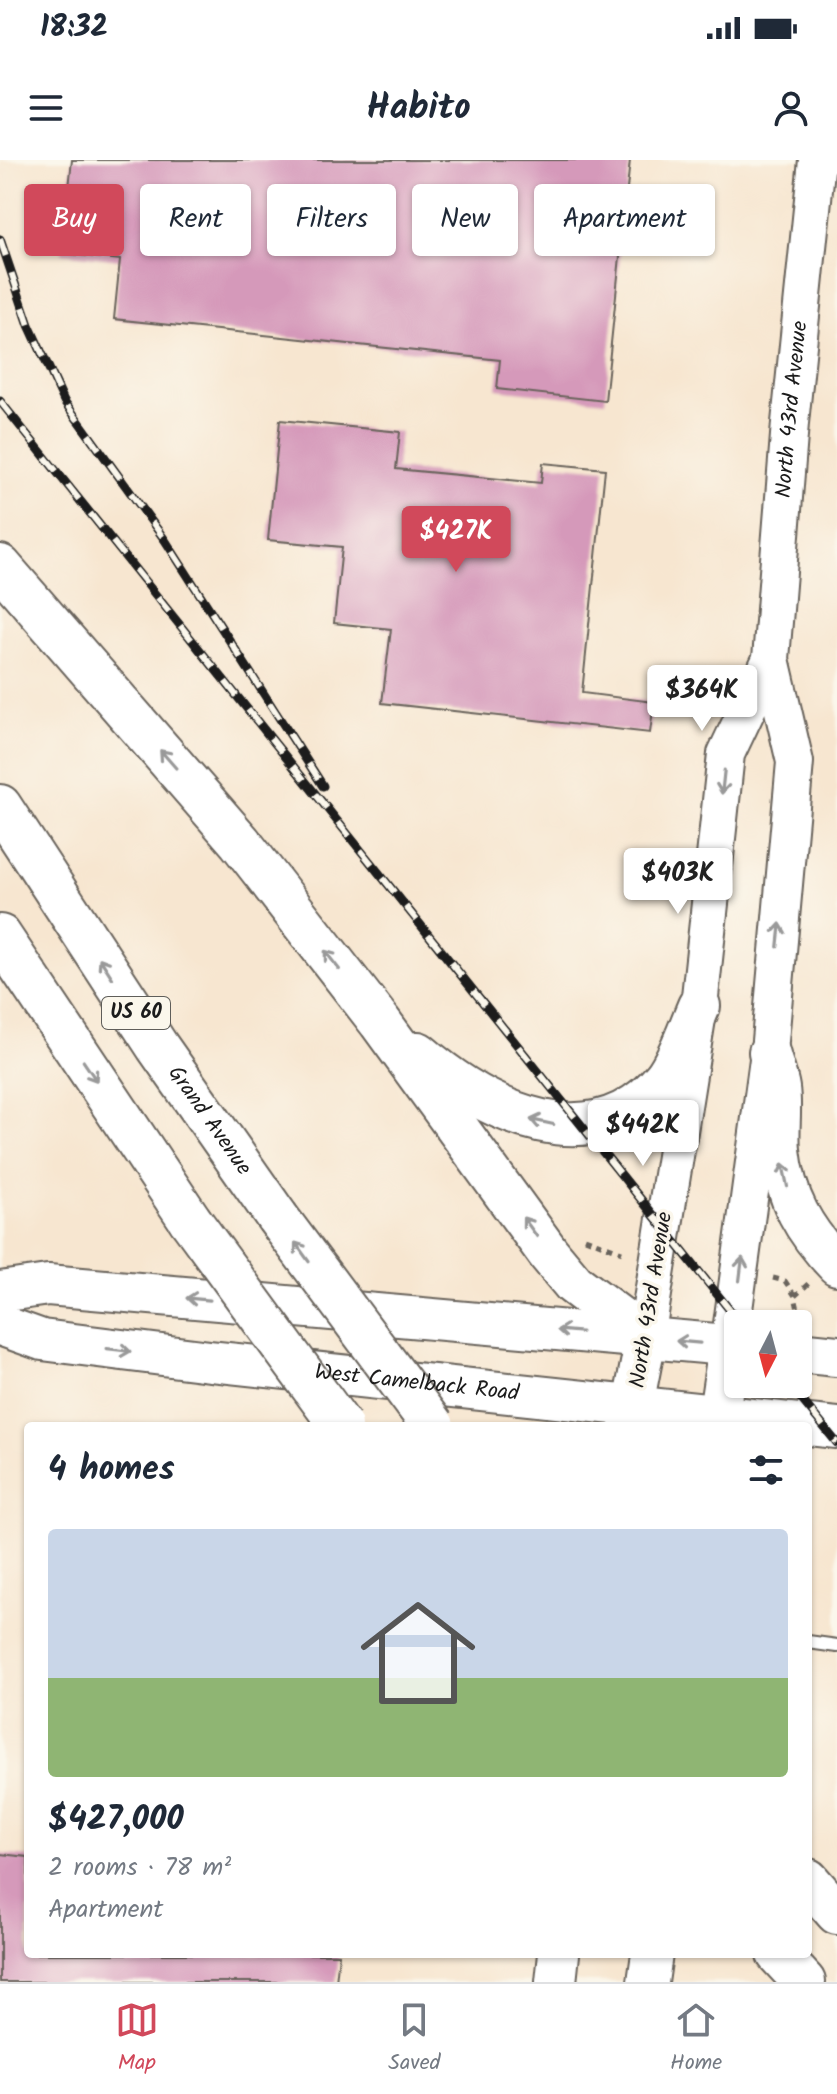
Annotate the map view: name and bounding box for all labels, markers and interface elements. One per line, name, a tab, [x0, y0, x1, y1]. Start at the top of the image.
text: 18:32	[40, 4, 108, 52]
text: Habito	[366, 80, 471, 137]
icon: menu	[24, 86, 68, 130]
icon: person	[769, 86, 813, 130]
chip: Buy	[24, 184, 124, 256]
chip: Rent	[140, 184, 251, 256]
chip: Filters	[267, 184, 396, 256]
chip: New	[412, 184, 518, 256]
chip: Apartment	[534, 184, 715, 256]
street label: North 43rd Avenue	[767, 319, 818, 500]
pin: $427K	[400, 506, 512, 574]
text: $427K	[420, 511, 492, 553]
pin: $364K	[646, 665, 758, 733]
text: $364K	[665, 670, 739, 712]
one-way arrow	[159, 749, 177, 769]
one-way arrow	[715, 768, 730, 795]
pin: $403K	[622, 848, 734, 916]
text: $403K	[642, 853, 714, 895]
one-way arrow	[772, 922, 787, 949]
one-way arrow	[324, 950, 341, 971]
one-way arrow	[98, 958, 114, 980]
road number: US 60	[102, 997, 170, 1029]
street label: Grand Avenue	[158, 1058, 260, 1183]
one-way arrow	[82, 1059, 98, 1081]
pin: $442K	[587, 1100, 699, 1168]
text: $442K	[606, 1105, 680, 1147]
one-way arrow	[529, 1113, 555, 1128]
one-way arrow	[777, 1162, 792, 1188]
street label: North 43rd Avenue	[621, 1209, 683, 1391]
one-way arrow	[522, 1217, 538, 1239]
one-way arrow	[294, 1241, 311, 1263]
one-way arrow	[733, 1256, 748, 1282]
one-way arrow	[185, 1291, 212, 1306]
north arrow	[724, 1310, 812, 1398]
map controls	[724, 1310, 812, 1398]
one-way arrow	[556, 1323, 583, 1338]
one-way arrow	[675, 1334, 702, 1349]
one-way arrow	[105, 1342, 132, 1357]
street label: West Camelback Road	[313, 1355, 522, 1412]
text: 4 homes	[48, 1443, 175, 1497]
icon: filters	[744, 1448, 788, 1492]
icon: home	[346, 1581, 490, 1725]
text: $427,000	[48, 1793, 184, 1847]
text: 2 rooms · 78 m²	[48, 1847, 231, 1889]
text: Apartment	[48, 1889, 163, 1931]
tab: Map	[115, 1998, 159, 2081]
tab: Saved	[388, 1998, 441, 2081]
tab: Home	[670, 1998, 722, 2081]

